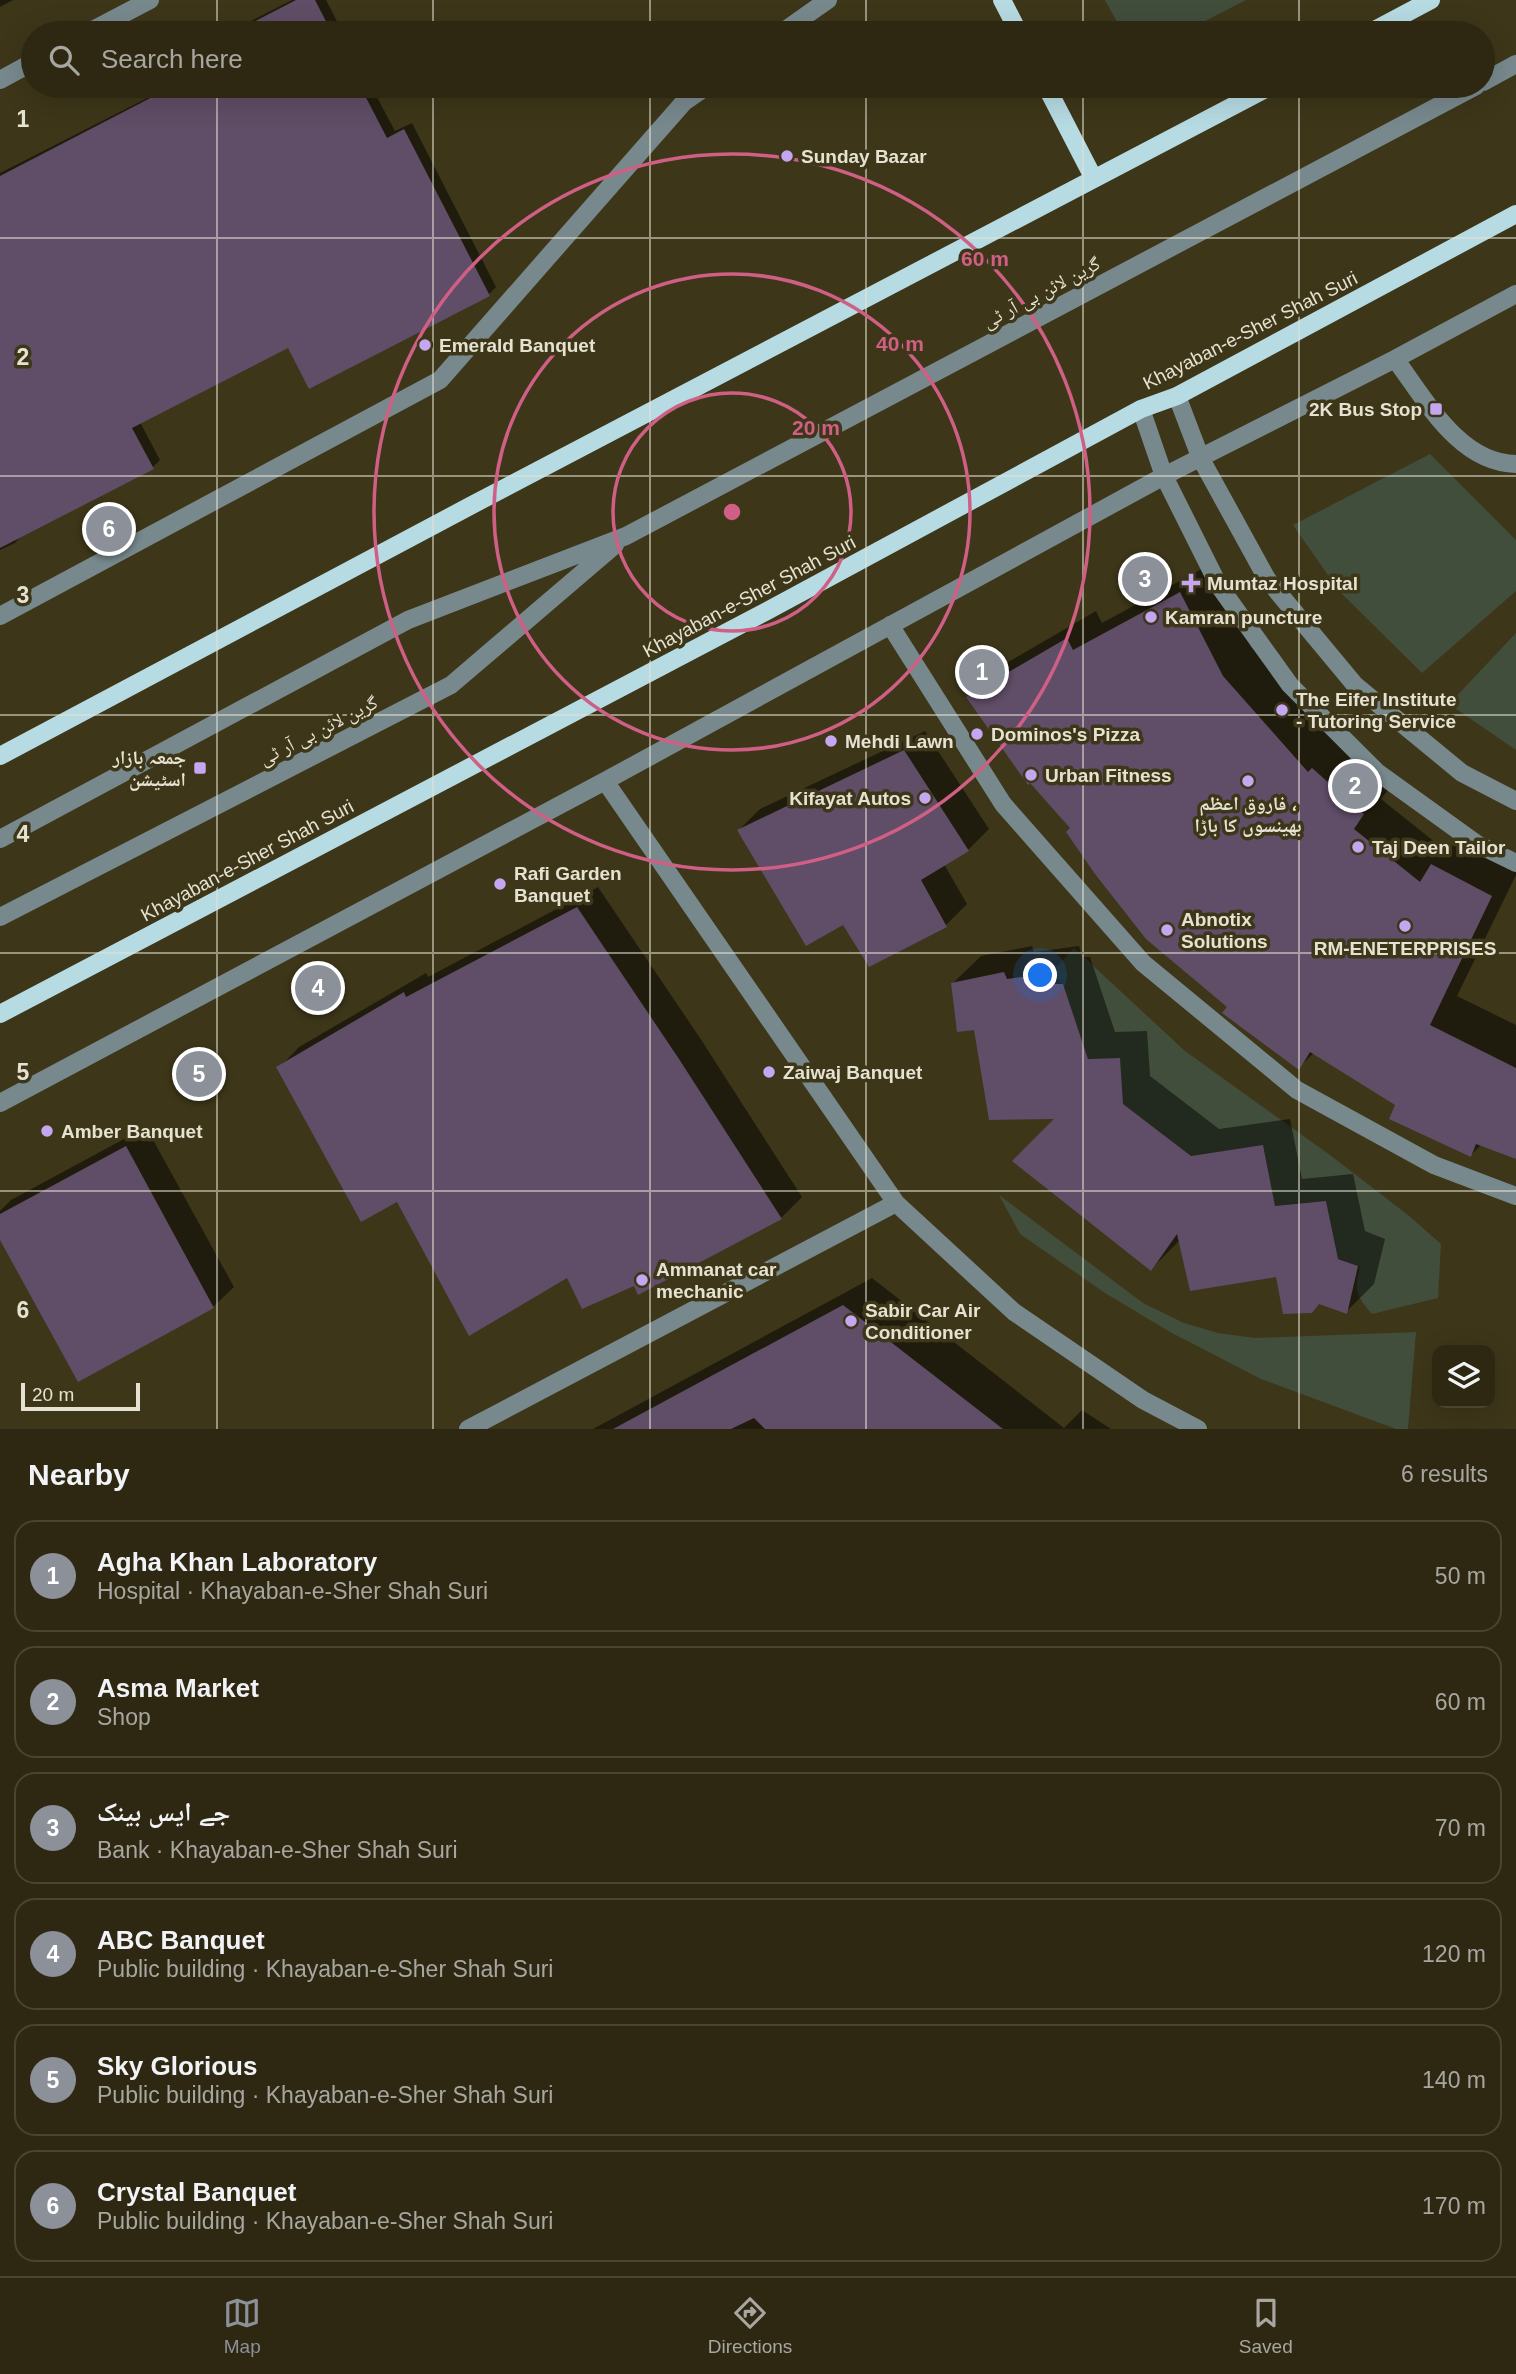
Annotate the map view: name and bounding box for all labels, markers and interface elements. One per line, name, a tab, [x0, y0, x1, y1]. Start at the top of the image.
search box	[21, 21, 1495, 98]
icon: search	[45, 41, 83, 79]
text: Search here	[101, 44, 243, 74]
text: 1	[17, 106, 30, 132]
place label: Sunday Bazar	[801, 146, 927, 167]
marker: Sunday Bazar	[779, 148, 795, 164]
text: 60 m	[961, 247, 1009, 270]
street label: گرین لائن بی آر ٹی	[979, 253, 1104, 333]
street label: Khayaban-e-Sher Shah Suri	[1140, 267, 1361, 394]
text: 40 m	[876, 332, 924, 355]
place label: Emerald Banquet	[439, 335, 596, 356]
marker: Emerald Banquet	[417, 337, 433, 353]
text: 2	[17, 344, 29, 370]
place label: 2K Bus Stop	[1309, 399, 1422, 420]
marker: 2K Bus Stop	[1428, 401, 1444, 417]
text: 20 m	[792, 416, 840, 439]
centre of rings	[720, 500, 744, 524]
pin: 6	[86, 503, 132, 555]
street label: Khayaban-e-Sher Shah Suri	[639, 531, 859, 661]
pin: 3	[1122, 553, 1168, 605]
marker: Mumtaz Hospital	[1181, 573, 1201, 593]
place label: Mumtaz Hospital	[1207, 573, 1358, 594]
text: 3	[17, 582, 29, 608]
place label: Kamran puncture	[1165, 607, 1322, 628]
marker: Kamran puncture	[1143, 609, 1159, 625]
pin: 1	[959, 646, 1005, 698]
place label: The Eifer Institute - Tutoring Service	[1296, 689, 1456, 732]
street label: گرین لائن بی آر ٹی	[255, 691, 382, 770]
marker: The Eifer Institute - Tutoring Service	[1274, 702, 1290, 718]
place label: Dominos's Pizza	[991, 724, 1141, 745]
marker: Dominos's Pizza	[969, 726, 985, 742]
place label: Mehdi Lawn	[845, 731, 954, 752]
marker: Mehdi Lawn	[823, 733, 839, 749]
place label: جمعہ بازار اسٹیشن	[112, 747, 186, 791]
marker: جمعہ بازار اسٹیشن	[192, 760, 208, 776]
pin: 2	[1332, 760, 1378, 812]
place label: Urban Fitness	[1045, 765, 1172, 786]
marker: Urban Fitness	[1023, 767, 1039, 783]
marker: فاروق اعظم ، بھینسوں کا باڑا	[1240, 773, 1256, 789]
place label: Kifayat Autos	[789, 788, 911, 809]
marker: Kifayat Autos	[917, 790, 933, 806]
place label: فاروق اعظم ، بھینسوں کا باڑا	[1195, 793, 1301, 837]
street label: Khayaban-e-Sher Shah Suri	[137, 795, 357, 925]
text: 4	[17, 821, 30, 847]
place label: Taj Deen Tailor	[1372, 837, 1506, 858]
marker: Taj Deen Tailor	[1350, 839, 1366, 855]
place label: Rafi Garden Banquet	[514, 863, 622, 906]
marker: Rafi Garden Banquet	[492, 876, 508, 892]
place label: Abnotix Solutions	[1181, 909, 1268, 952]
marker: RM-ENETERPRISES	[1397, 918, 1413, 934]
marker: Abnotix Solutions	[1159, 922, 1175, 938]
place label: RM-ENETERPRISES	[1314, 938, 1496, 959]
your location	[1023, 958, 1057, 992]
pin: 4	[295, 962, 341, 1014]
pin: 5	[176, 1048, 222, 1100]
text: 5	[17, 1059, 30, 1085]
place label: Zaiwaj Banquet	[783, 1062, 923, 1083]
marker: Zaiwaj Banquet	[761, 1064, 777, 1080]
place label: Amber Banquet	[61, 1121, 203, 1142]
marker: Amber Banquet	[39, 1123, 55, 1139]
place label: Ammanat car mechanic	[656, 1259, 777, 1302]
marker: Ammanat car mechanic	[634, 1272, 650, 1288]
text: 6	[17, 1297, 29, 1323]
place label: Sabir Car Air Conditioner	[865, 1300, 981, 1343]
marker: Sabir Car Air Conditioner	[843, 1313, 859, 1329]
map controls	[1432, 1345, 1495, 1408]
button: layers	[1432, 1345, 1495, 1408]
scale bar	[21, 1380, 140, 1412]
text: 20 m	[32, 1384, 74, 1405]
text: Nearby	[28, 1458, 130, 1491]
text: 6 results	[1401, 1461, 1488, 1487]
text: Agha Khan Laboratory	[97, 1547, 377, 1577]
text: 1	[47, 1563, 59, 1589]
text: 50 m	[1435, 1563, 1486, 1589]
text: Hospital · Khayaban-e-Sher Shah Suri	[97, 1578, 488, 1604]
text: Asma Market	[97, 1673, 259, 1703]
text: 2	[47, 1689, 59, 1715]
text: 60 m	[1435, 1689, 1486, 1715]
text: Shop	[97, 1704, 151, 1730]
text: جے ایس بینک	[97, 1797, 230, 1827]
text: 3	[47, 1815, 59, 1841]
text: 70 m	[1435, 1815, 1486, 1841]
text: Bank · Khayaban-e-Sher Shah Suri	[97, 1837, 458, 1863]
text: ABC Banquet	[97, 1925, 265, 1955]
text: 4	[47, 1941, 59, 1967]
text: 120 m	[1422, 1941, 1486, 1967]
text: Public building · Khayaban-e-Sher Shah Suri	[97, 1956, 553, 1982]
text: Sky Glorious	[97, 2051, 257, 2081]
text: 5	[47, 2067, 59, 2093]
text: 140 m	[1422, 2067, 1486, 2093]
text: Public building · Khayaban-e-Sher Shah Suri	[97, 2082, 553, 2108]
text: Crystal Banquet	[97, 2177, 296, 2207]
text: 6	[47, 2193, 59, 2219]
text: 170 m	[1422, 2193, 1486, 2219]
text: Public building · Khayaban-e-Sher Shah Suri	[97, 2208, 553, 2234]
tab: Map	[223, 2294, 261, 2358]
tab: Directions	[708, 2294, 792, 2358]
tab: Saved	[1239, 2294, 1293, 2358]

